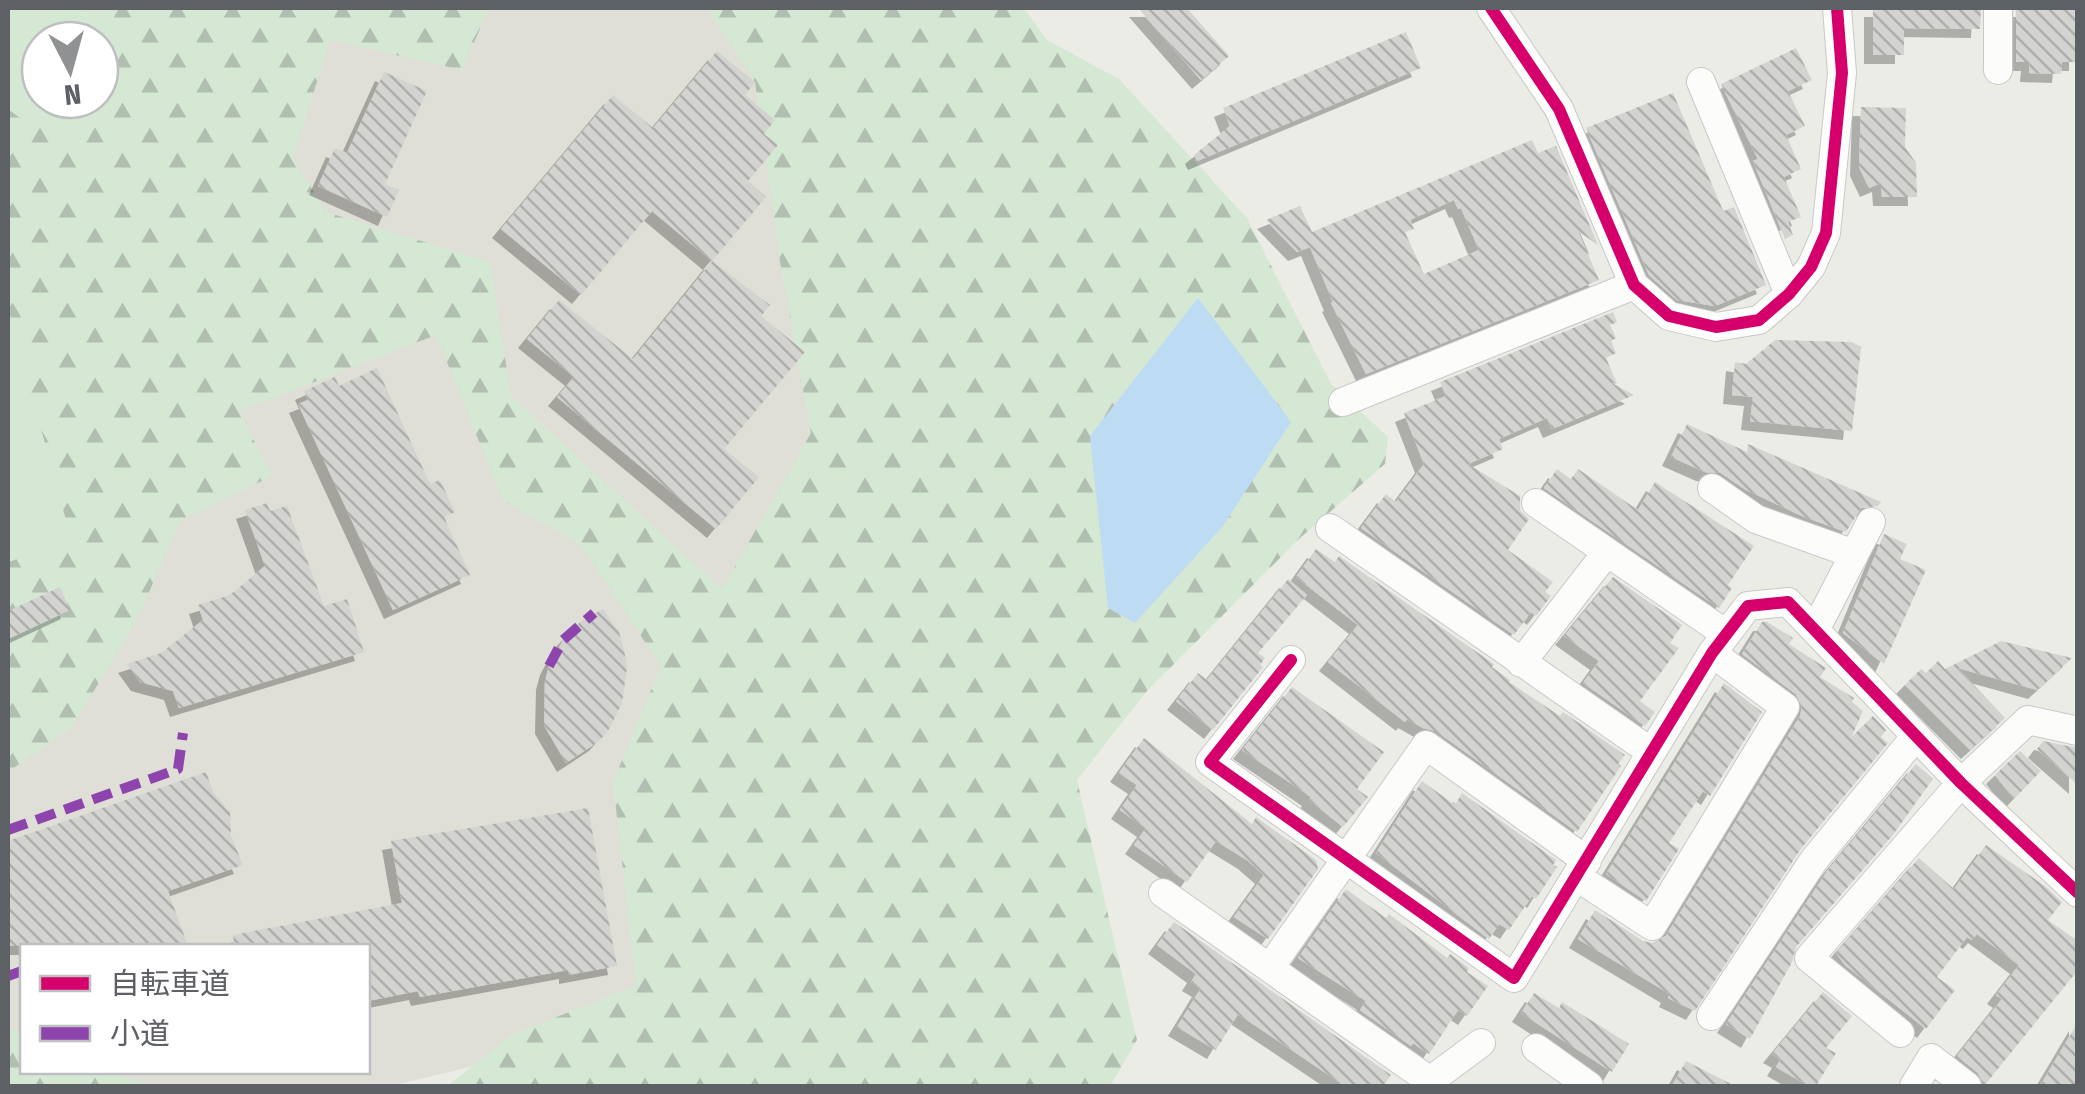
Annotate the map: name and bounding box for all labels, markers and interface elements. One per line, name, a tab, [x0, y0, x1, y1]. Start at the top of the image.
north arrow	[20, 20, 120, 120]
text: N	[62, 77, 83, 112]
legend	[20, 944, 370, 1074]
text: 自転車道	[110, 966, 230, 1002]
text: 小道	[110, 1016, 170, 1052]

